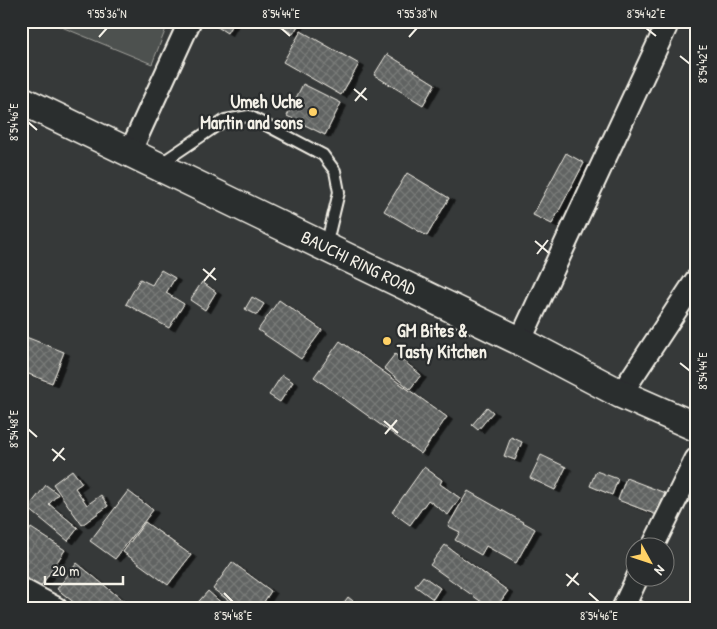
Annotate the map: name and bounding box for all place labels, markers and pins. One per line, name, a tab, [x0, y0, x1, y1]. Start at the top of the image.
place label: Umeh Uche Martin and sons	[200, 89, 304, 135]
marker: Umeh Uche Martin and sons	[307, 106, 319, 118]
place label: GM Bites & Tasty Kitchen	[396, 318, 487, 365]
marker: GM Bites & Tasty Kitchen	[381, 335, 393, 347]

